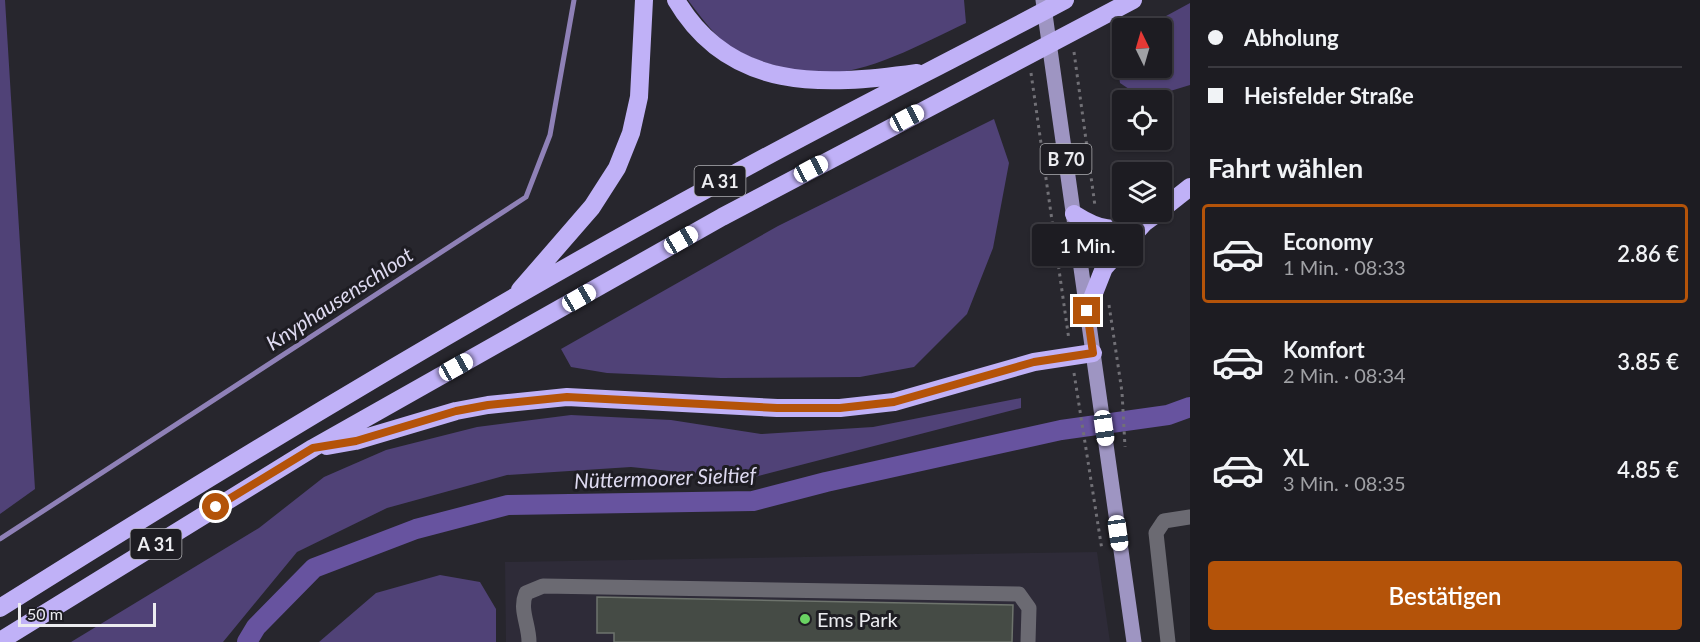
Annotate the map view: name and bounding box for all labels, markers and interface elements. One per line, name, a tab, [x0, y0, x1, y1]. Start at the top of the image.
north arrow	[1112, 18, 1172, 78]
map controls	[1112, 18, 1172, 222]
text: Abholung	[1244, 24, 1339, 51]
text: Heisfelder Straße	[1244, 82, 1414, 109]
button: locate	[1112, 90, 1172, 150]
car	[887, 102, 927, 134]
road number: B 70	[1040, 144, 1092, 174]
text: Fahrt wählen	[1208, 151, 1363, 184]
car	[791, 153, 831, 185]
button: layers	[1112, 162, 1172, 222]
road number: A 31	[694, 166, 746, 196]
car	[661, 223, 701, 257]
callout: 1 Min.	[1032, 224, 1142, 266]
icon: car	[1211, 227, 1265, 281]
text: Economy	[1283, 228, 1373, 255]
text: 1 Min.	[1059, 233, 1116, 257]
text: 2.86 €	[1617, 240, 1679, 267]
water label: Knyphausenschloot	[261, 241, 418, 355]
text: 1 Min. · 08:33	[1283, 255, 1406, 279]
car	[559, 281, 599, 315]
route end	[1073, 297, 1100, 324]
icon: car	[1211, 335, 1265, 389]
text: Komfort	[1283, 336, 1365, 363]
text: 3.85 €	[1617, 348, 1679, 375]
car	[436, 350, 476, 384]
text: 2 Min. · 08:34	[1283, 363, 1406, 387]
car	[1093, 409, 1115, 447]
icon: car	[1211, 443, 1265, 497]
text: XL	[1283, 444, 1309, 471]
text: 4.85 €	[1617, 456, 1679, 483]
water label: Nüttermoorer Sieltief	[573, 461, 758, 493]
text: 3 Min. · 08:35	[1283, 471, 1406, 495]
route start	[202, 493, 229, 520]
car	[1107, 514, 1129, 552]
road number: A 31	[130, 529, 182, 559]
button: Bestätigen	[1208, 561, 1682, 630]
scale bar	[18, 600, 156, 628]
text: 50 m	[27, 604, 63, 623]
place label: Ems Park	[817, 607, 898, 631]
marker: Ems Park	[798, 612, 812, 626]

